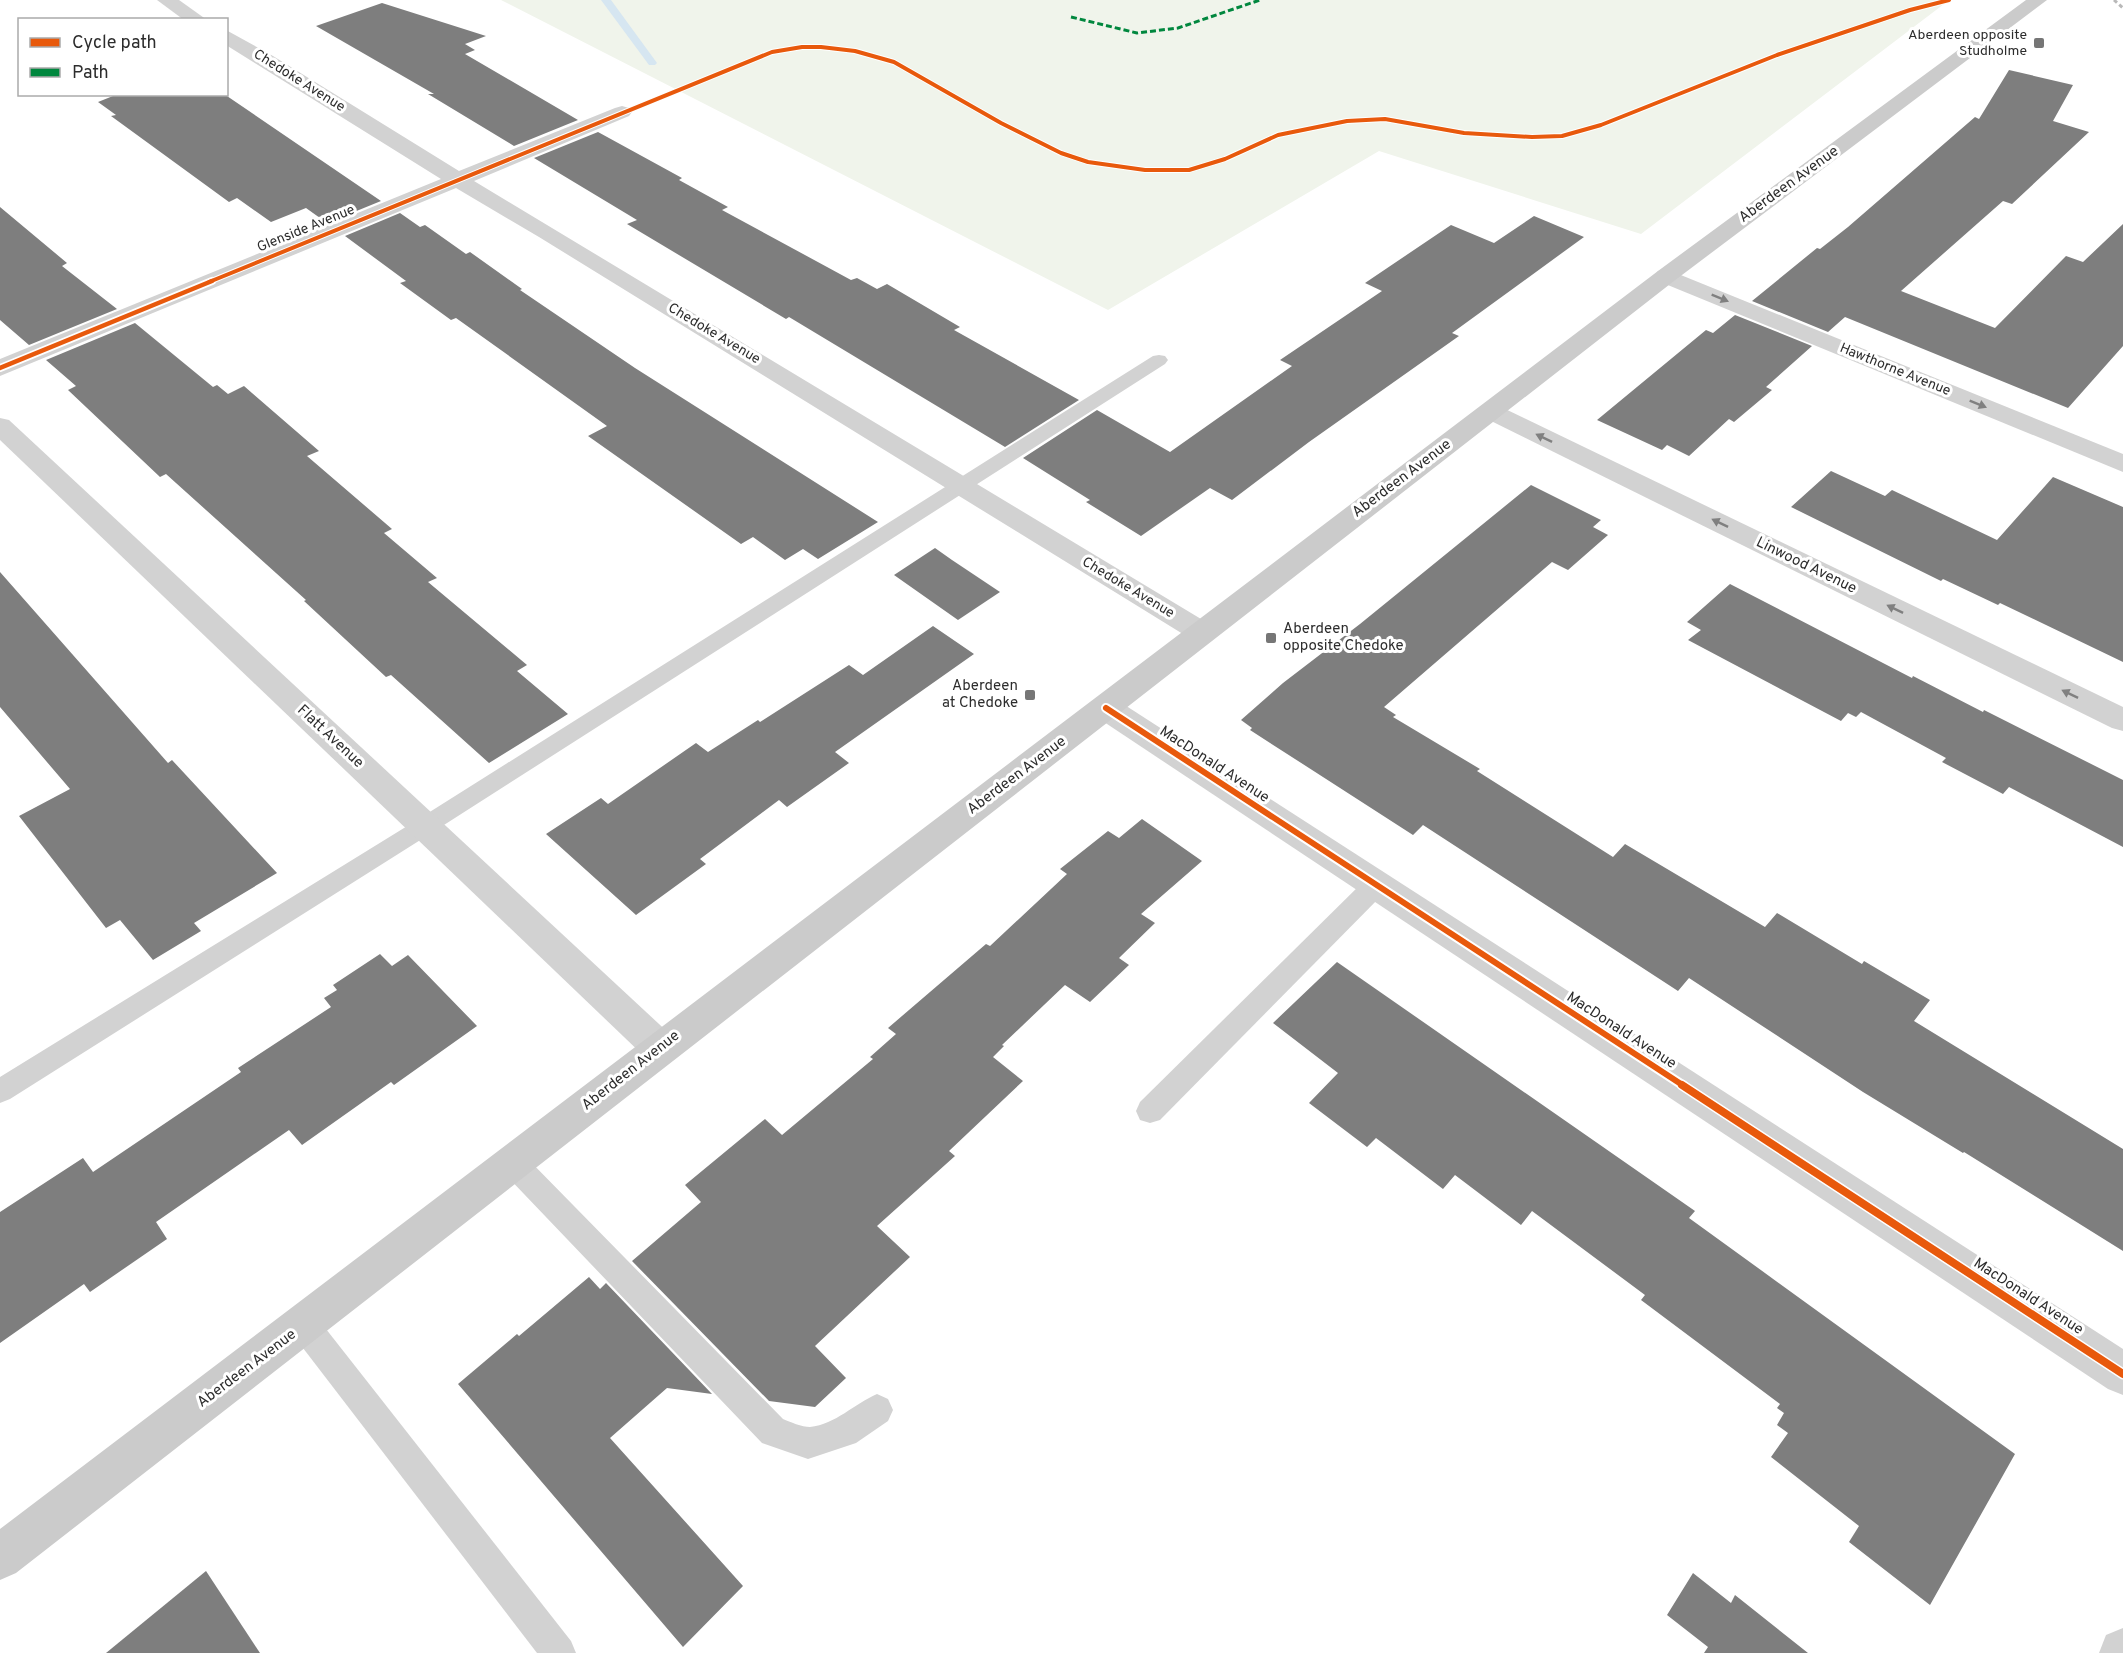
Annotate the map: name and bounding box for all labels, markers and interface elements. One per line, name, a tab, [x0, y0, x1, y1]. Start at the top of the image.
legend	[18, 18, 228, 96]
place label: Aberdeen opposite Studholme	[1908, 27, 2027, 60]
text: Cycle path	[72, 32, 157, 55]
marker: Aberdeen opposite Studholme	[2032, 36, 2046, 50]
street label: Chedoke Avenue	[250, 46, 348, 116]
text: Path	[72, 62, 109, 85]
street label: Aberdeen Avenue	[1735, 142, 1843, 228]
street label: Glenside Avenue	[255, 202, 357, 256]
one-way arrow	[1711, 294, 1729, 303]
street label: Chedoke Avenue	[665, 300, 763, 368]
street label: Hawthorne Avenue	[1837, 340, 1953, 400]
one-way arrow	[1969, 400, 1987, 409]
one-way arrow	[1536, 433, 1553, 443]
street label: Aberdeen Avenue	[1349, 436, 1455, 522]
one-way arrow	[1711, 519, 1728, 528]
street label: Linwood Avenue	[1752, 533, 1860, 599]
street label: Chedoke Avenue	[1079, 554, 1177, 622]
one-way arrow	[1887, 604, 1904, 613]
place label: Aberdeen opposite Chedoke	[1283, 620, 1404, 656]
marker: Aberdeen opposite Chedoke	[1264, 631, 1278, 645]
place label: Aberdeen at Chedoke	[942, 677, 1018, 713]
marker: Aberdeen at Chedoke	[1023, 688, 1037, 702]
one-way arrow	[2062, 689, 2079, 699]
street label: Flatt Avenue	[293, 701, 367, 773]
street label: MacDonald Avenue	[1155, 722, 1273, 808]
street label: Aberdeen Avenue	[964, 733, 1070, 819]
street label: MacDonald Avenue	[1562, 988, 1680, 1074]
street label: Aberdeen Avenue	[578, 1027, 684, 1115]
street label: MacDonald Avenue	[1969, 1254, 2087, 1340]
street label: Aberdeen Avenue	[194, 1326, 300, 1412]

